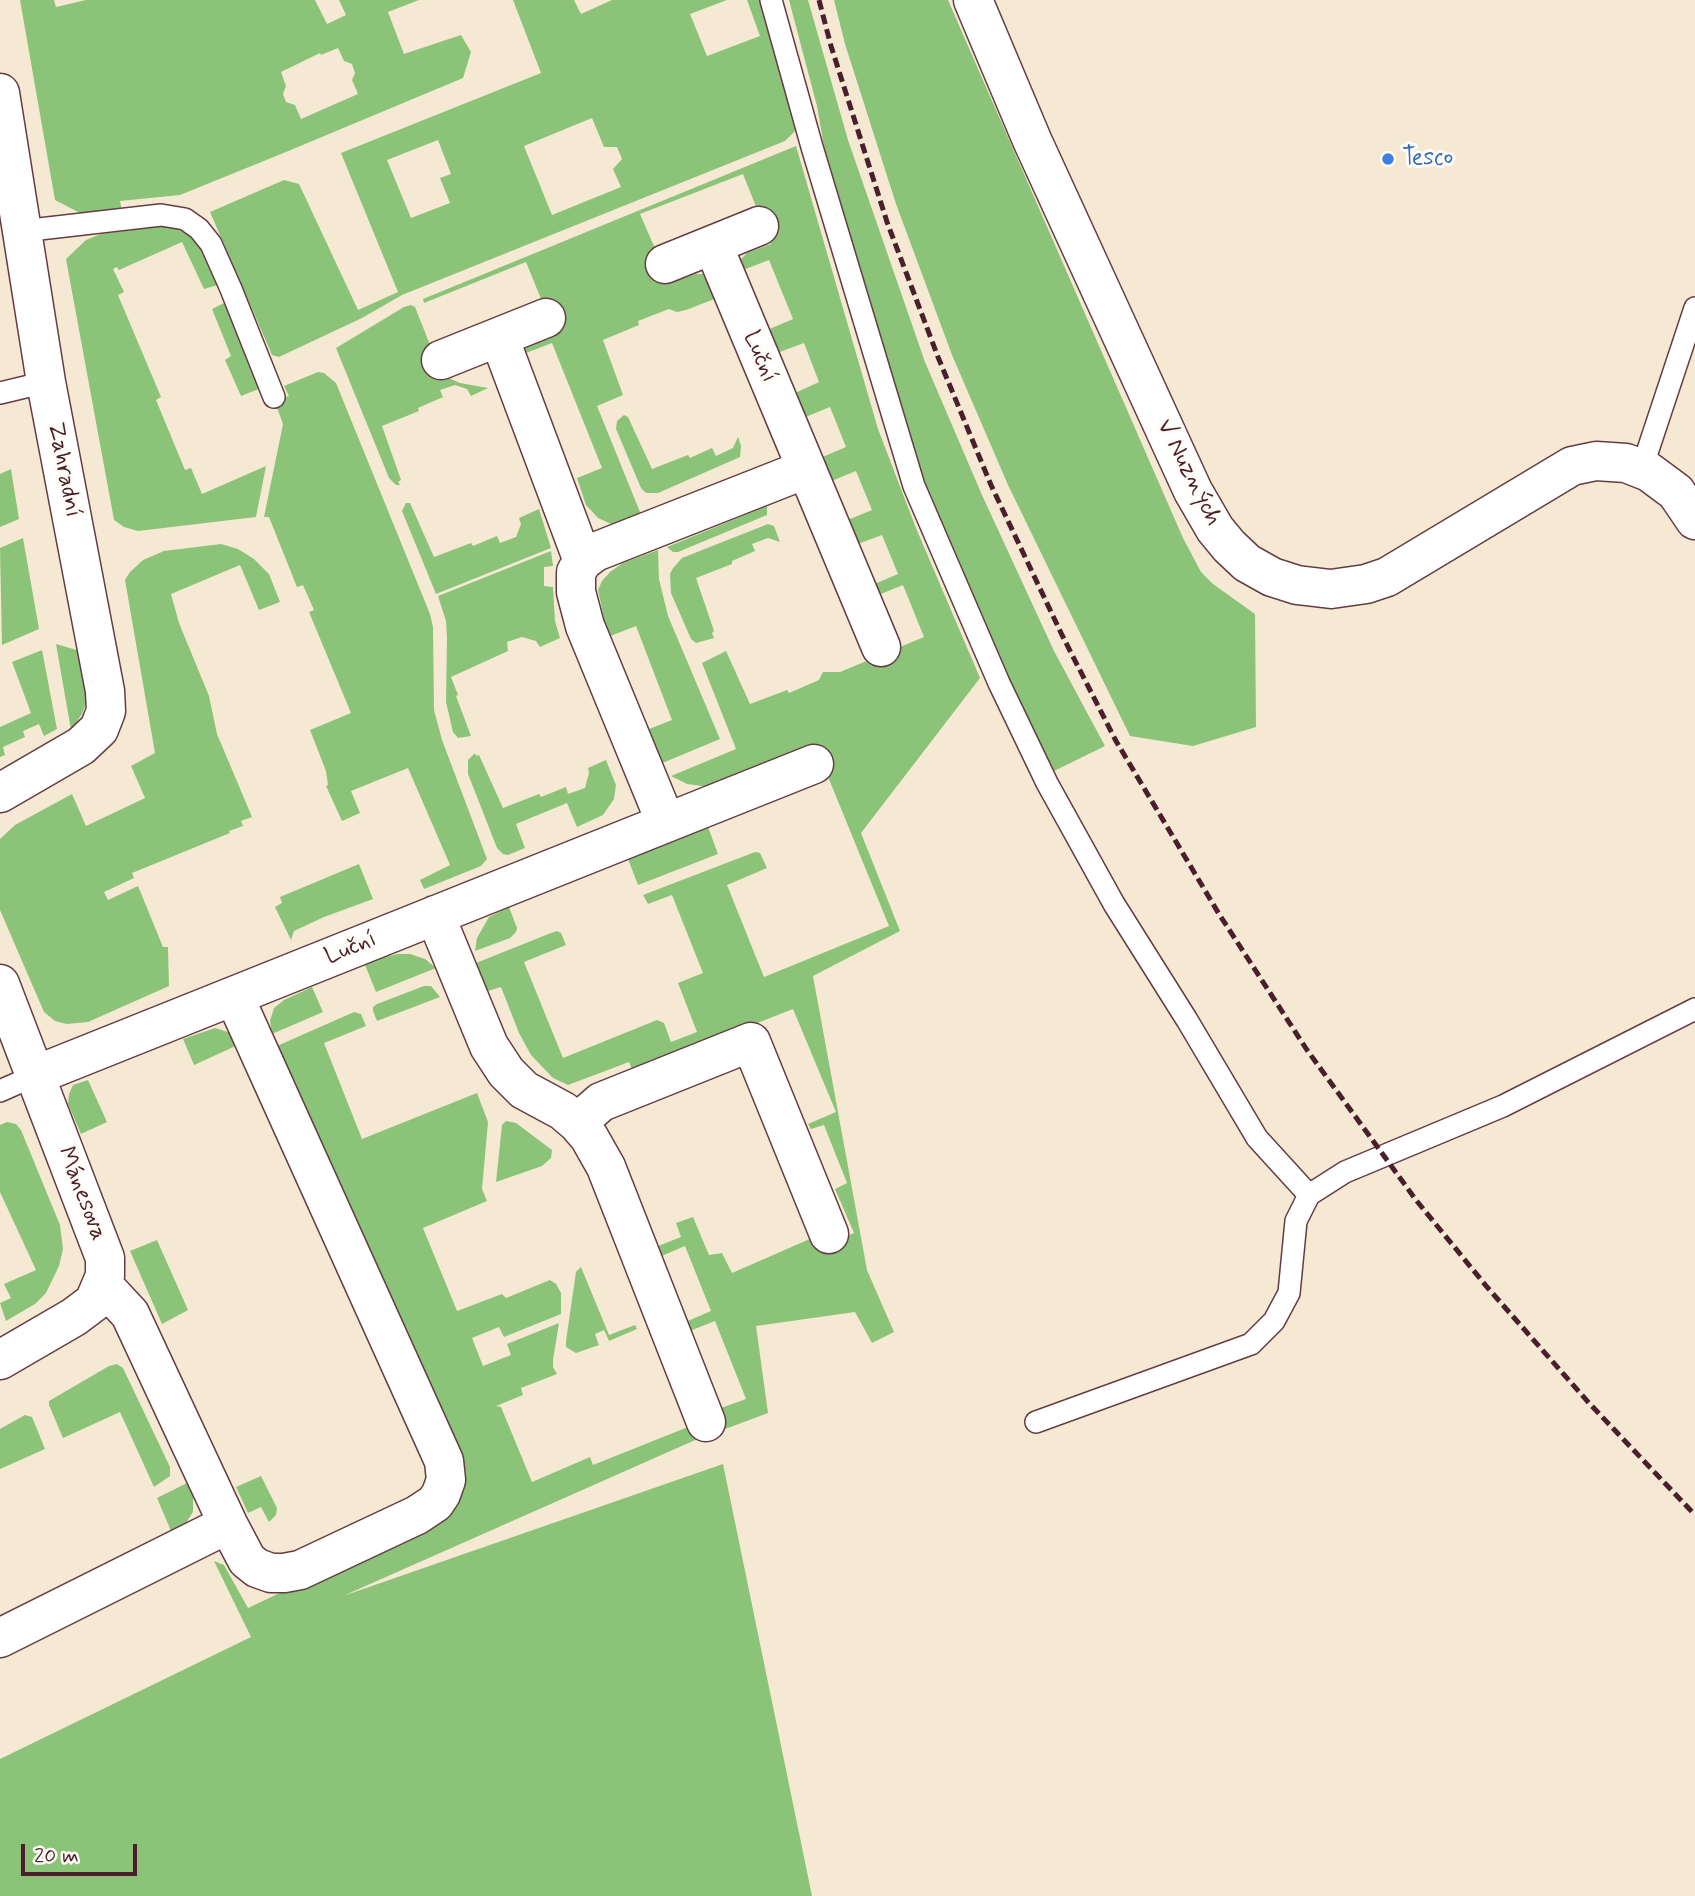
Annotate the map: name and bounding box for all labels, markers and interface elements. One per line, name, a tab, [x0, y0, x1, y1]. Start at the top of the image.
place label: Tesco	[1402, 145, 1453, 173]
marker: Tesco	[1380, 151, 1396, 167]
street label: Luční	[735, 327, 783, 387]
street label: V Nuzných	[1149, 415, 1227, 531]
street label: Zahradní	[40, 420, 86, 520]
street label: Luční	[321, 926, 381, 972]
street label: Mánesova	[50, 1143, 112, 1245]
scale bar	[24, 1829, 140, 1873]
text: 20 m	[34, 1842, 79, 1870]

